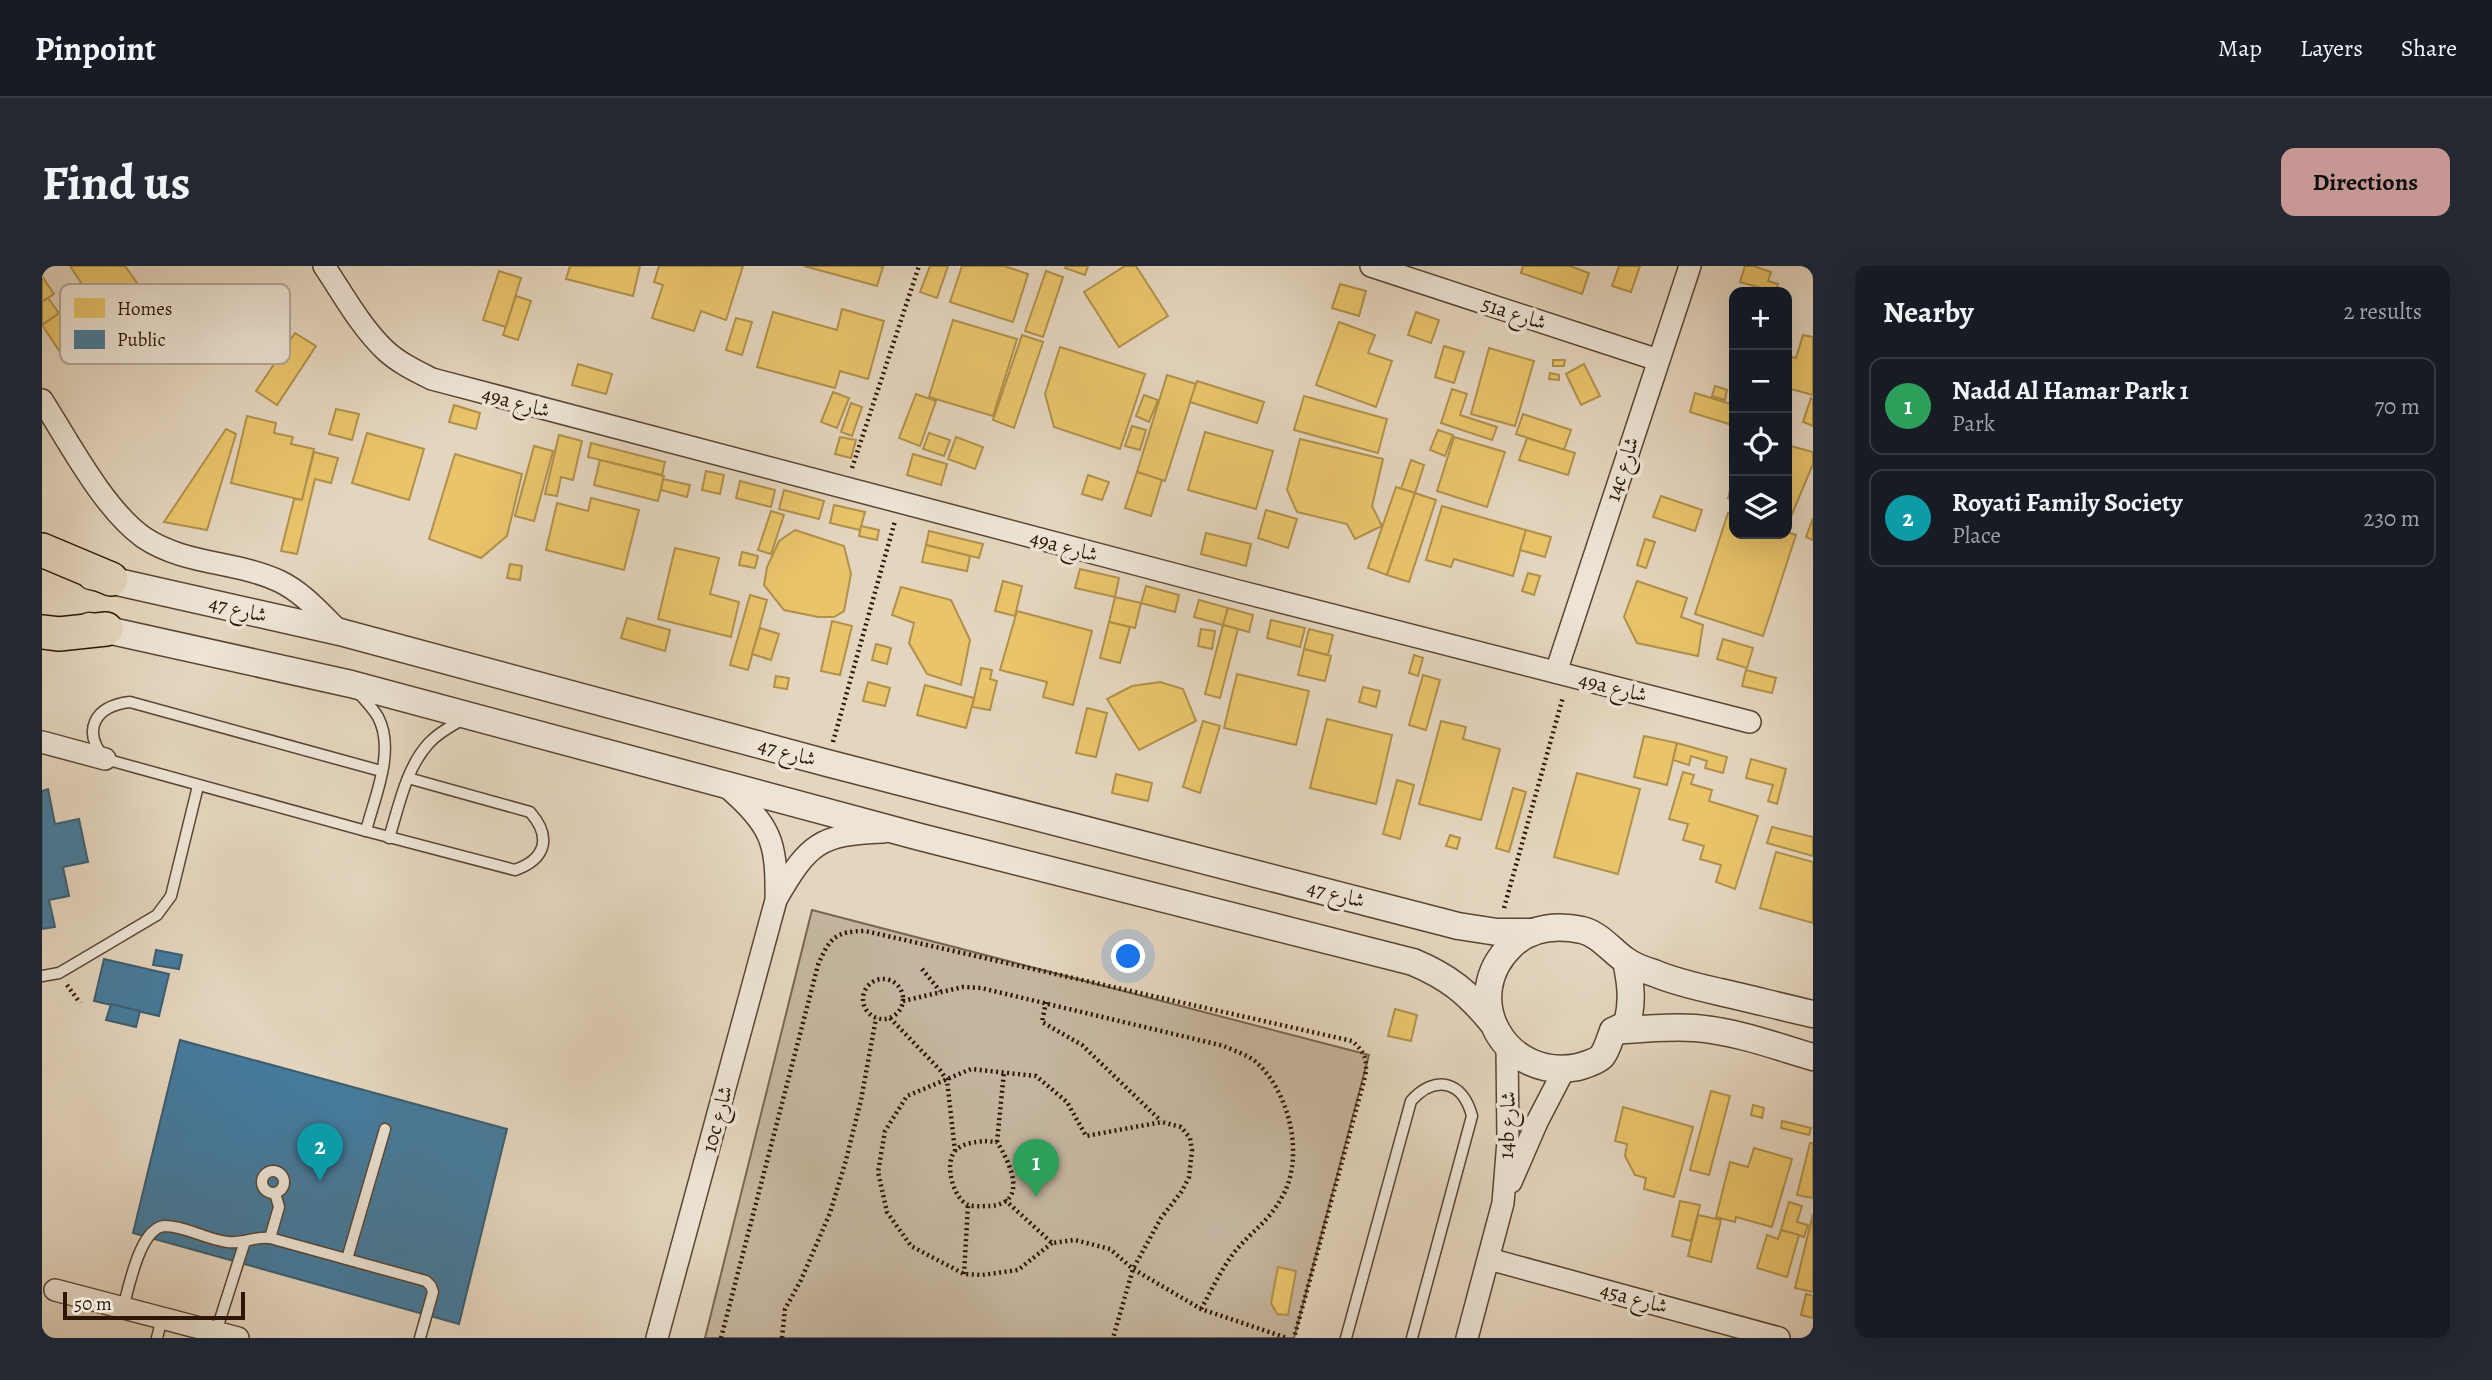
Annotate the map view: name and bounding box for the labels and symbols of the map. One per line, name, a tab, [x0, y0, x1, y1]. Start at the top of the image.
legend	[60, 284, 290, 364]
street label: 51a شارع	[1477, 289, 1550, 340]
text: Homes	[117, 296, 172, 322]
text: Public	[117, 327, 165, 353]
street label: 49a شارع	[478, 379, 553, 428]
street label: 14c شارع	[1598, 433, 1649, 506]
street label: 49a شارع	[1026, 523, 1101, 572]
street label: شارع 47	[205, 589, 270, 633]
street label: 49a شارع	[1575, 665, 1650, 713]
street label: شارع 47	[754, 731, 819, 777]
street label: شارع 47	[1303, 873, 1368, 919]
your location	[1111, 939, 1145, 973]
street label: 10c شارع	[695, 1083, 743, 1156]
street label: 14b شارع	[1492, 1091, 1526, 1160]
pin: 2	[297, 1123, 343, 1181]
pin: 1	[1013, 1139, 1059, 1197]
street label: 45a شارع	[1596, 1276, 1671, 1324]
scale bar	[63, 1289, 245, 1321]

